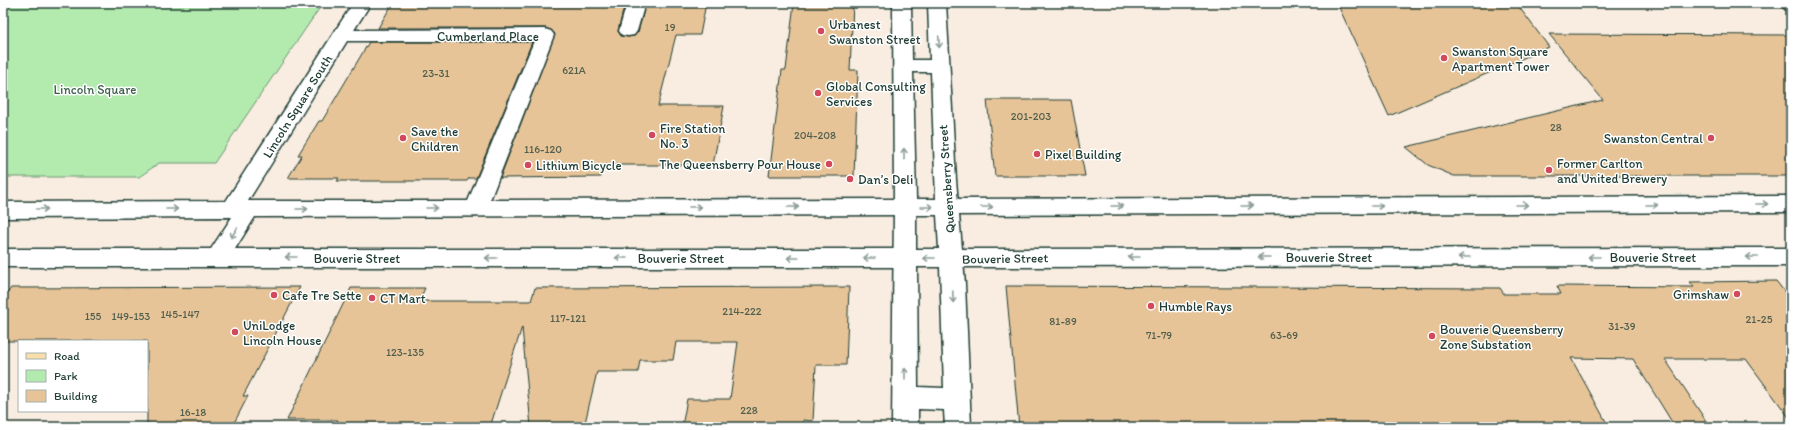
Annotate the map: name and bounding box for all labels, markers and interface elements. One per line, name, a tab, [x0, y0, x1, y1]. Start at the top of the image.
place label: Urbanest Swanston Street	[829, 17, 921, 47]
house number: 19	[665, 21, 676, 34]
marker: Urbanest Swanston Street	[816, 26, 826, 36]
street label: Cumberland Place	[437, 29, 539, 44]
one-way arrow	[935, 35, 942, 48]
place label: Swanston Square Apartment Tower	[1452, 44, 1550, 74]
street label: Lincoln Square South	[260, 52, 335, 161]
marker: Swanston Square Apartment Tower	[1439, 53, 1449, 63]
house number: 621A	[562, 64, 586, 77]
house number: 23-31	[422, 67, 450, 80]
place label: Global Consulting Services	[826, 79, 926, 109]
park label: Lincoln Square	[54, 82, 137, 97]
marker: Global Consulting Services	[813, 88, 823, 98]
house number: 201-203	[1011, 110, 1051, 123]
place label: Fire Station No. 3	[660, 121, 726, 151]
house number: 28	[1550, 121, 1562, 134]
place label: Save the Children	[411, 124, 459, 154]
street label: Queensberry Street	[935, 124, 958, 234]
house number: 204-208	[794, 129, 836, 142]
marker: Fire Station No. 3	[647, 130, 657, 140]
place label: Swanston Central	[1604, 131, 1703, 146]
marker: Save the Children	[398, 133, 408, 143]
marker: Swanston Central	[1706, 133, 1716, 143]
house number: 116-120	[524, 143, 562, 156]
place label: Pixel Building	[1045, 147, 1122, 162]
one-way arrow	[900, 148, 908, 161]
marker: Pixel Building	[1032, 149, 1042, 159]
place label: Former Carlton and United Brewery	[1557, 156, 1667, 186]
place label: The Queensberry Pour House	[659, 157, 821, 172]
place label: Lithium Bicycle	[536, 158, 622, 173]
marker: The Queensberry Pour House	[824, 159, 834, 169]
marker: Lithium Bicycle	[523, 160, 533, 170]
marker: Former Carlton and United Brewery	[1544, 165, 1554, 175]
place label: Dan’s Deli	[858, 172, 913, 187]
marker: Dan’s Deli	[845, 174, 855, 184]
one-way arrow	[1755, 200, 1768, 208]
one-way arrow	[1515, 201, 1528, 209]
one-way arrow	[1645, 201, 1658, 209]
one-way arrow	[1110, 202, 1123, 210]
one-way arrow	[1240, 202, 1253, 210]
one-way arrow	[1370, 202, 1383, 210]
one-way arrow	[688, 203, 701, 211]
one-way arrow	[786, 203, 799, 211]
one-way arrow	[920, 203, 933, 211]
one-way arrow	[980, 203, 993, 211]
one-way arrow	[425, 204, 438, 212]
one-way arrow	[35, 205, 48, 213]
one-way arrow	[165, 205, 178, 213]
one-way arrow	[295, 205, 308, 213]
one-way arrow	[229, 227, 237, 239]
street label: Bouverie Street	[962, 250, 1048, 267]
street label: Bouverie Street	[1286, 250, 1372, 265]
street label: Bouverie Street	[1610, 250, 1696, 265]
street label: Bouverie Street	[314, 251, 400, 266]
street label: Bouverie Street	[638, 251, 724, 266]
one-way arrow	[285, 253, 298, 261]
one-way arrow	[1128, 253, 1141, 261]
one-way arrow	[1258, 253, 1271, 261]
one-way arrow	[1458, 253, 1471, 261]
one-way arrow	[1588, 253, 1601, 261]
one-way arrow	[1746, 253, 1759, 261]
one-way arrow	[485, 254, 498, 262]
one-way arrow	[615, 254, 628, 262]
one-way arrow	[787, 254, 800, 262]
one-way arrow	[863, 254, 876, 262]
one-way arrow	[923, 254, 936, 262]
place label: Grimshaw	[1673, 287, 1729, 302]
place label: Cafe Tre Sette	[282, 288, 361, 303]
marker: Grimshaw	[1732, 289, 1742, 299]
marker: Cafe Tre Sette	[269, 290, 279, 300]
one-way arrow	[949, 290, 957, 303]
place label: CT Mart	[380, 291, 426, 306]
marker: CT Mart	[367, 293, 377, 303]
place label: Humble Rays	[1159, 299, 1232, 314]
marker: Humble Rays	[1146, 301, 1156, 311]
house number: 214-222	[722, 305, 762, 318]
house number: 145-147	[160, 308, 200, 321]
house number: 155	[85, 310, 102, 323]
house number: 149-153	[112, 310, 150, 323]
house number: 117-121	[550, 312, 586, 325]
house number: 21-25	[1746, 313, 1773, 326]
house number: 81-89	[1049, 315, 1077, 328]
place label: UniLodge Lincoln House	[243, 318, 321, 348]
house number: 31-39	[1608, 320, 1636, 333]
place label: Bouverie Queensberry Zone Substation	[1440, 322, 1563, 352]
marker: UniLodge Lincoln House	[230, 327, 240, 337]
house number: 71-79	[1146, 329, 1172, 342]
house number: 63-69	[1270, 329, 1298, 342]
marker: Bouverie Queensberry Zone Substation	[1427, 331, 1437, 341]
legend	[18, 340, 148, 412]
house number: 123-135	[386, 346, 424, 359]
text: Road	[54, 349, 80, 363]
one-way arrow	[901, 368, 909, 381]
text: Park	[54, 369, 78, 383]
text: Building	[54, 389, 98, 403]
house number: 228	[740, 404, 758, 417]
house number: 16-18	[180, 406, 206, 419]

